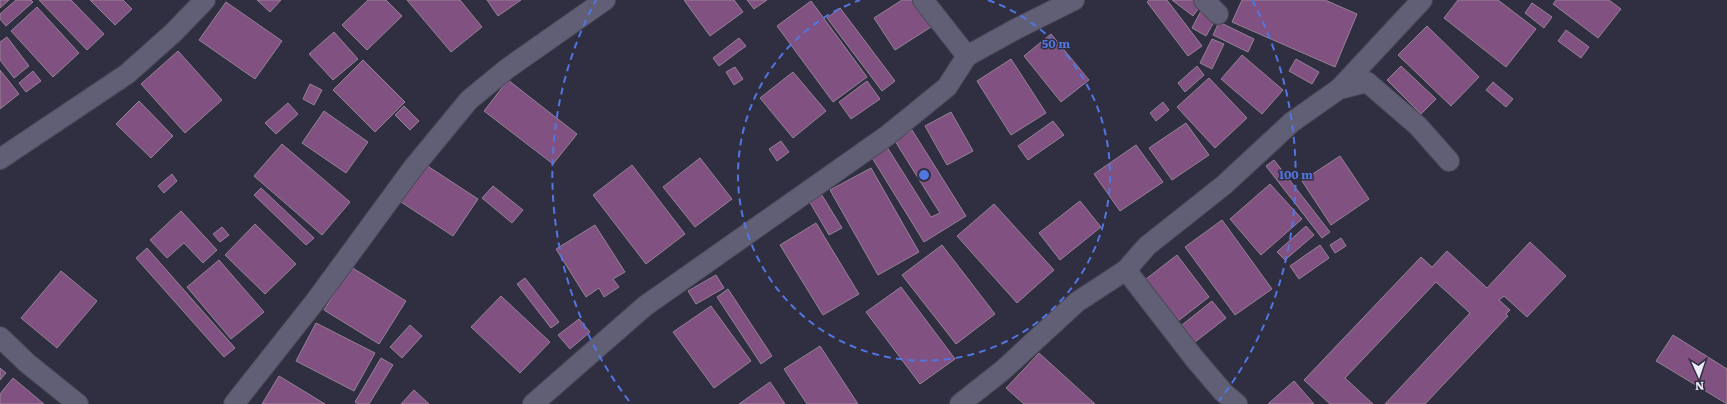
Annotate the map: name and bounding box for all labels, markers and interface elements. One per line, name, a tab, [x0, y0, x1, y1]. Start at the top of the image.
text: 50 m	[1042, 34, 1070, 52]
text: 100 m	[1279, 165, 1313, 183]
centre of rings	[917, 168, 931, 182]
north arrow	[1679, 356, 1719, 396]
text: N	[1695, 379, 1705, 395]

